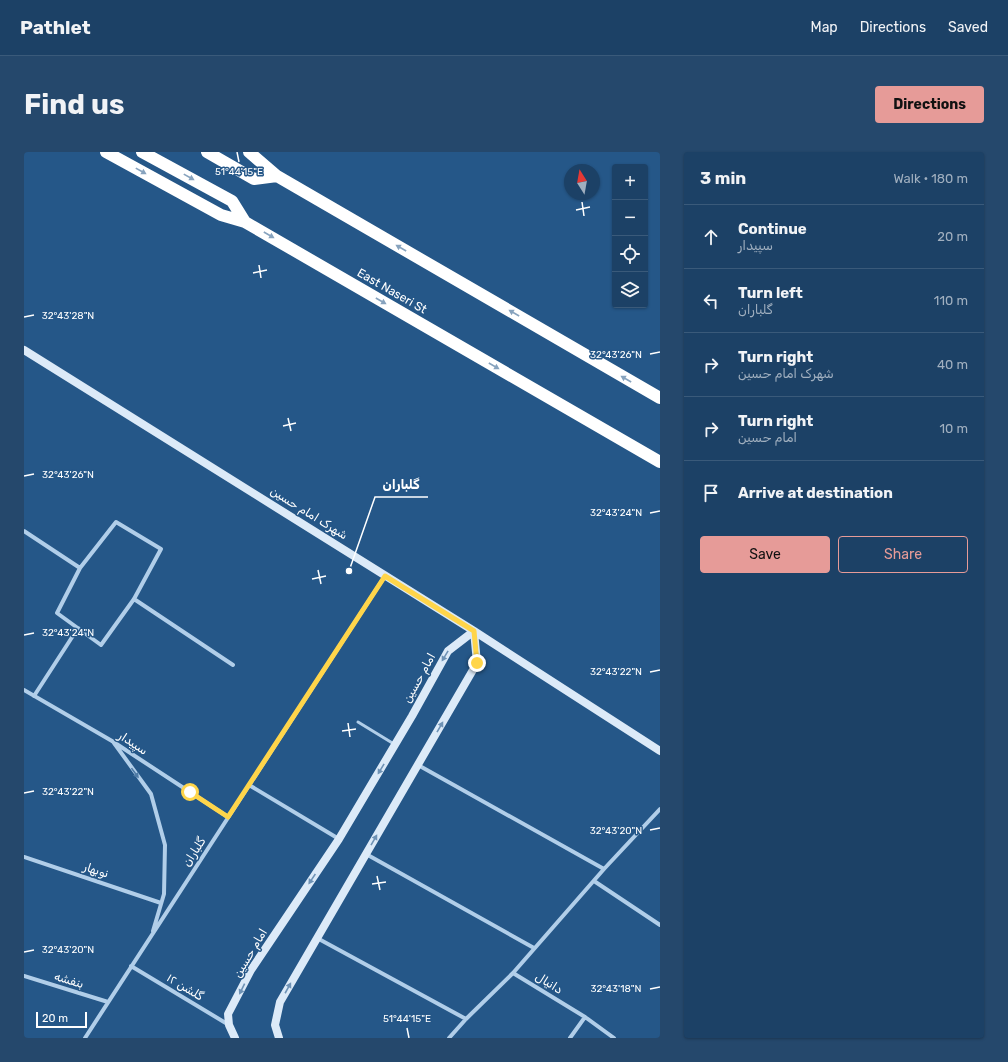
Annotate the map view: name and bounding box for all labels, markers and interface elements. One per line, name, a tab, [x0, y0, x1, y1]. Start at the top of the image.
text: Pathlet	[20, 16, 91, 39]
text: Map	[811, 19, 838, 36]
text: Directions	[860, 19, 926, 36]
text: Saved	[948, 19, 988, 36]
button: Directions	[875, 86, 984, 123]
text: Find us	[24, 88, 124, 121]
north arrow	[564, 164, 600, 200]
map controls	[612, 164, 648, 308]
button: +	[612, 164, 648, 200]
text: 51°44'15"E	[215, 166, 263, 178]
one-way arrow	[135, 167, 146, 174]
text: 3 min	[700, 168, 746, 188]
text: Walk · 180 m	[893, 171, 968, 186]
one-way arrow	[183, 174, 195, 181]
button: −	[612, 200, 648, 236]
text: Continue	[738, 220, 807, 238]
icon: ahead	[700, 226, 722, 248]
text: 20 m	[937, 229, 968, 244]
one-way arrow	[263, 232, 275, 239]
button: locate	[612, 236, 648, 272]
text: سپیدار	[738, 238, 773, 253]
one-way arrow	[396, 244, 407, 251]
street label: East Naseri St	[355, 265, 430, 317]
button: layers	[612, 272, 648, 308]
text: Turn left	[738, 284, 803, 302]
icon: left	[700, 290, 722, 312]
text: 110 m	[934, 293, 968, 308]
one-way arrow	[375, 297, 387, 304]
text: گلباران	[738, 302, 773, 317]
text: 32°43'28"N	[42, 310, 94, 322]
one-way arrow	[508, 310, 520, 317]
text: Turn right	[738, 348, 813, 366]
text: 32°43'26"N	[590, 349, 642, 361]
icon: right	[700, 354, 722, 376]
text: 40 m	[937, 357, 968, 372]
one-way arrow	[488, 362, 500, 369]
text: شهرک امام حسین	[738, 366, 834, 381]
one-way arrow	[620, 375, 632, 382]
text: Turn right	[738, 412, 813, 430]
icon: right	[700, 418, 722, 440]
text: 10 m	[939, 421, 968, 436]
text: امام حسین	[738, 430, 797, 445]
text: 32°43'26"N	[42, 469, 94, 481]
callout: گلباران	[375, 472, 428, 497]
text: گلباران	[382, 477, 420, 492]
icon: arrive	[700, 482, 722, 504]
street label: شهرک امام حسین	[267, 484, 350, 544]
text: Arrive at destination	[738, 484, 893, 502]
text: 32°43'24"N	[590, 507, 642, 519]
button: Save	[700, 536, 830, 573]
button: Share	[838, 536, 968, 573]
text: 32°43'24"N	[42, 627, 94, 639]
one-way arrow	[442, 650, 449, 662]
street label: امام حسین	[400, 651, 440, 706]
route end	[468, 654, 486, 672]
text: 32°43'22"N	[590, 666, 642, 678]
one-way arrow	[436, 721, 443, 733]
street label: سپیدار	[114, 728, 150, 759]
one-way arrow	[377, 763, 384, 775]
one-way arrow	[131, 767, 139, 778]
route start	[181, 783, 199, 801]
text: 32°43'22"N	[42, 786, 94, 798]
text: 32°43'20"N	[590, 825, 642, 837]
street label: گلباران	[179, 834, 210, 870]
one-way arrow	[371, 834, 378, 846]
street label: نوبهار	[80, 859, 110, 882]
one-way arrow	[308, 874, 316, 884]
street label: امام حسین	[230, 926, 272, 981]
text: 32°43'20"N	[42, 944, 94, 956]
street label: بنفشه	[53, 969, 85, 991]
street label: دانیال	[533, 969, 565, 997]
street label: گلشن ۱۲	[164, 971, 206, 1004]
one-way arrow	[284, 982, 291, 994]
one-way arrow	[239, 983, 245, 994]
text: 32°43'18"N	[590, 983, 642, 995]
scale bar	[36, 1010, 87, 1029]
text: 20 m	[42, 1012, 68, 1025]
text: 51°44'15"E	[383, 1013, 431, 1025]

